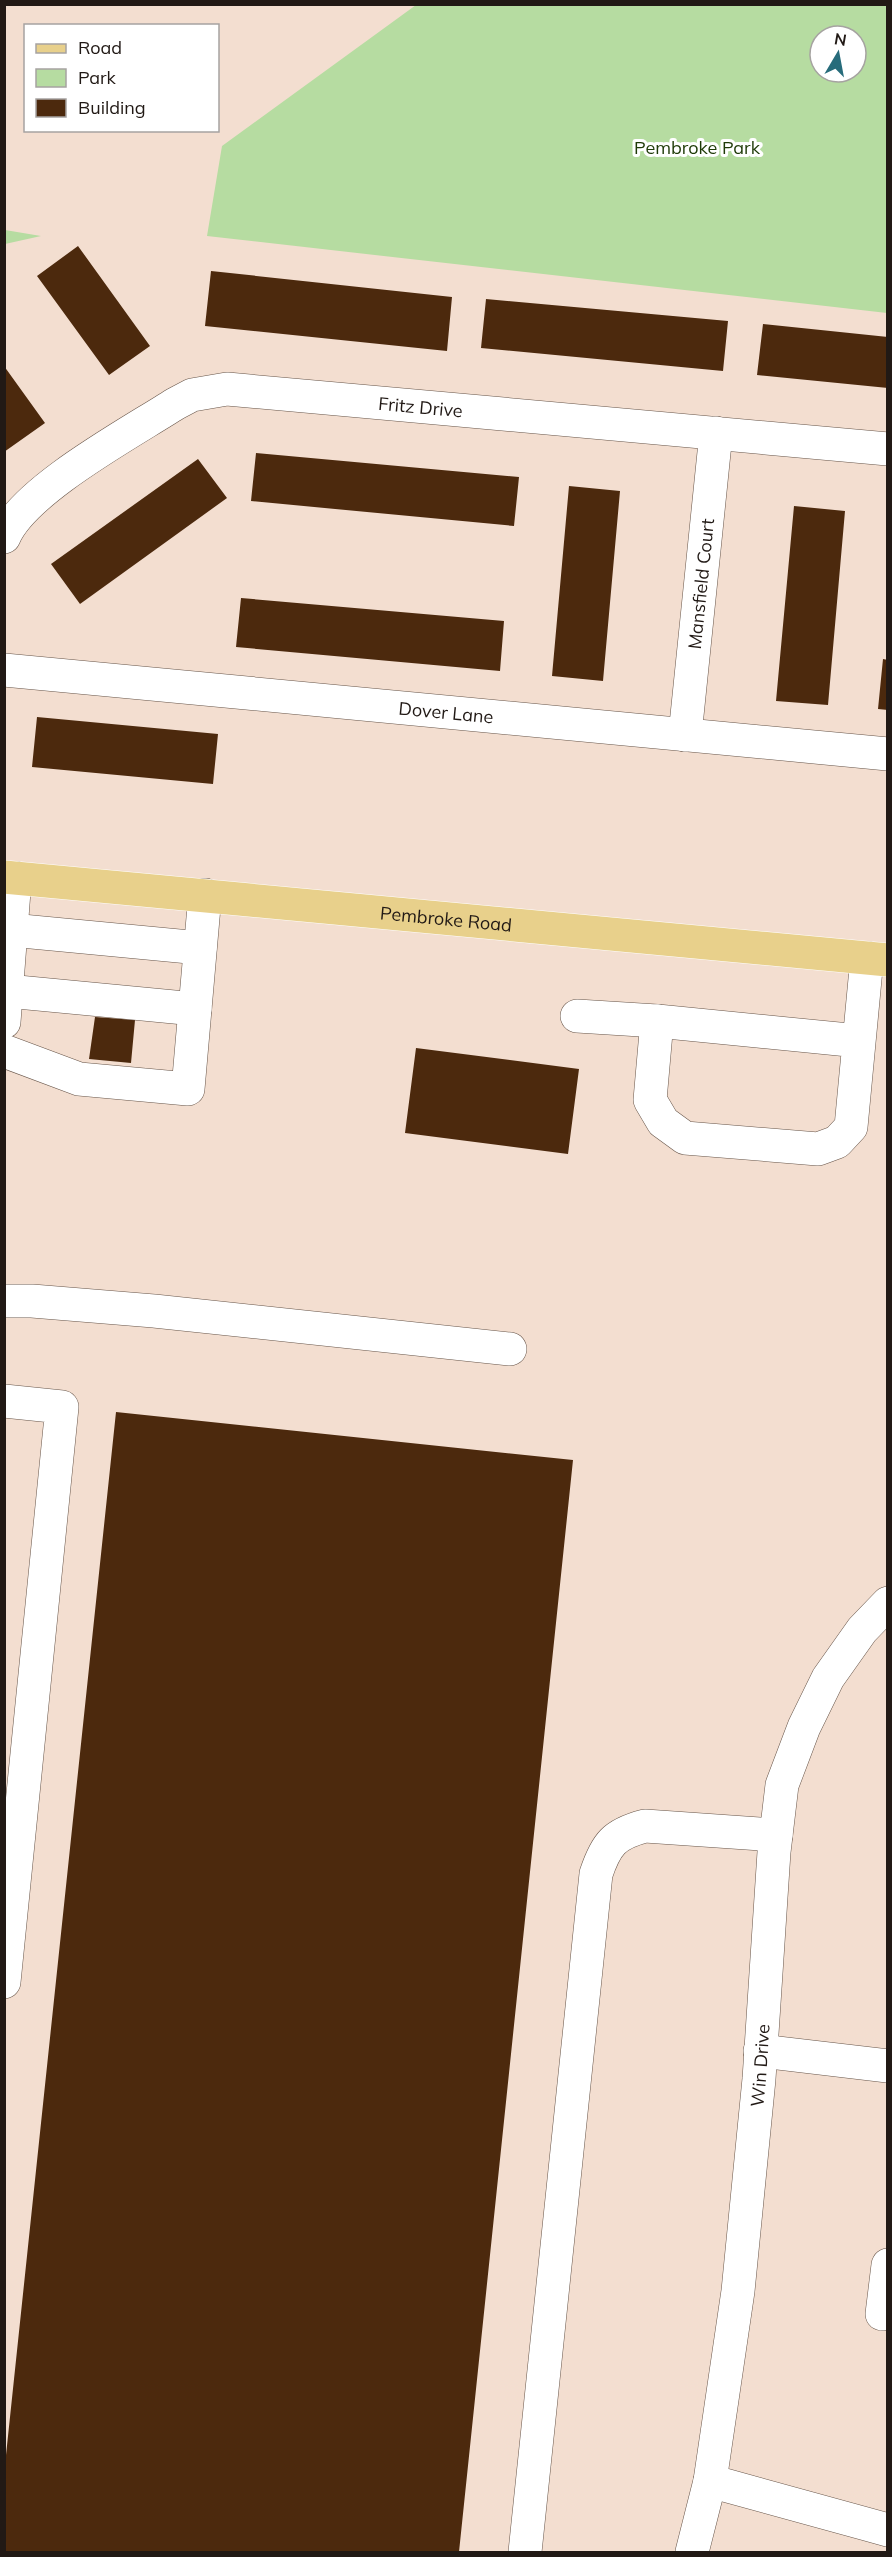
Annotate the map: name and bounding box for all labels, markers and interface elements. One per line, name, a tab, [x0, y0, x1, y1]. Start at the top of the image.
legend	[24, 24, 219, 132]
north arrow	[808, 24, 868, 84]
text: N	[833, 28, 848, 50]
text: Road	[78, 36, 122, 59]
text: Park	[78, 66, 117, 89]
text: Building	[78, 96, 146, 119]
park label: Pembroke Park	[634, 136, 761, 159]
street label: Fritz Drive	[377, 391, 464, 422]
street label: Mansfield Court	[682, 517, 719, 650]
street label: Dover Lane	[398, 696, 494, 728]
street label: Pembroke Road	[379, 901, 513, 936]
street label: Win Drive	[745, 2023, 774, 2108]

